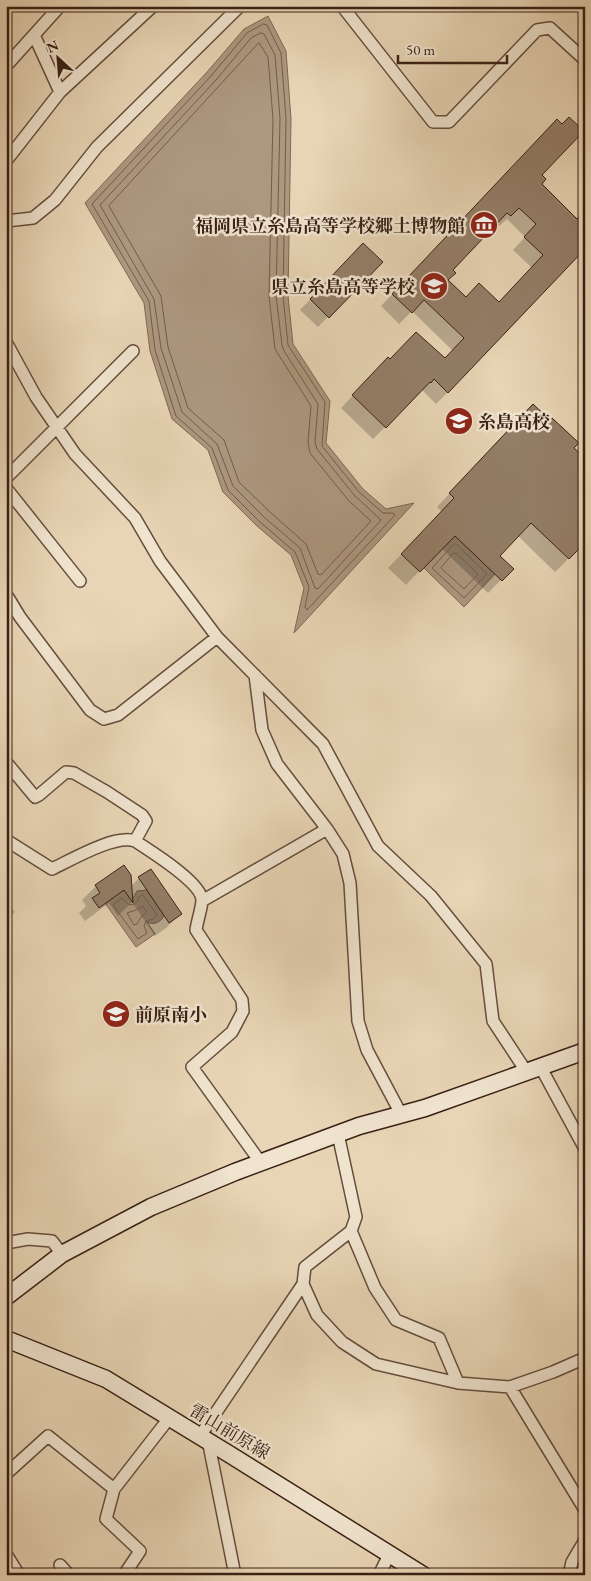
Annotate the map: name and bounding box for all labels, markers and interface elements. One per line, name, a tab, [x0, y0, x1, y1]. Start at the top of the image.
north arrow	[32, 32, 82, 82]
scale bar	[398, 32, 507, 64]
text: N	[43, 35, 62, 57]
text: 50 m	[406, 40, 435, 59]
museum icon: 福岡県立糸島高等学校郷土博物館	[469, 210, 499, 240]
place label: 福岡県立糸島高等学校郷土博物館	[195, 214, 465, 237]
school or university icon: 県立糸島高等学校	[419, 271, 449, 301]
place label: 県立糸島高等学校	[271, 275, 415, 298]
school or university icon: 糸島高校	[444, 406, 474, 436]
place label: 糸島高校	[478, 410, 550, 433]
school or university icon: 前原南小	[101, 999, 131, 1029]
place label: 前原南小	[135, 1003, 207, 1026]
street label: 雷山前原線	[186, 1398, 274, 1464]

